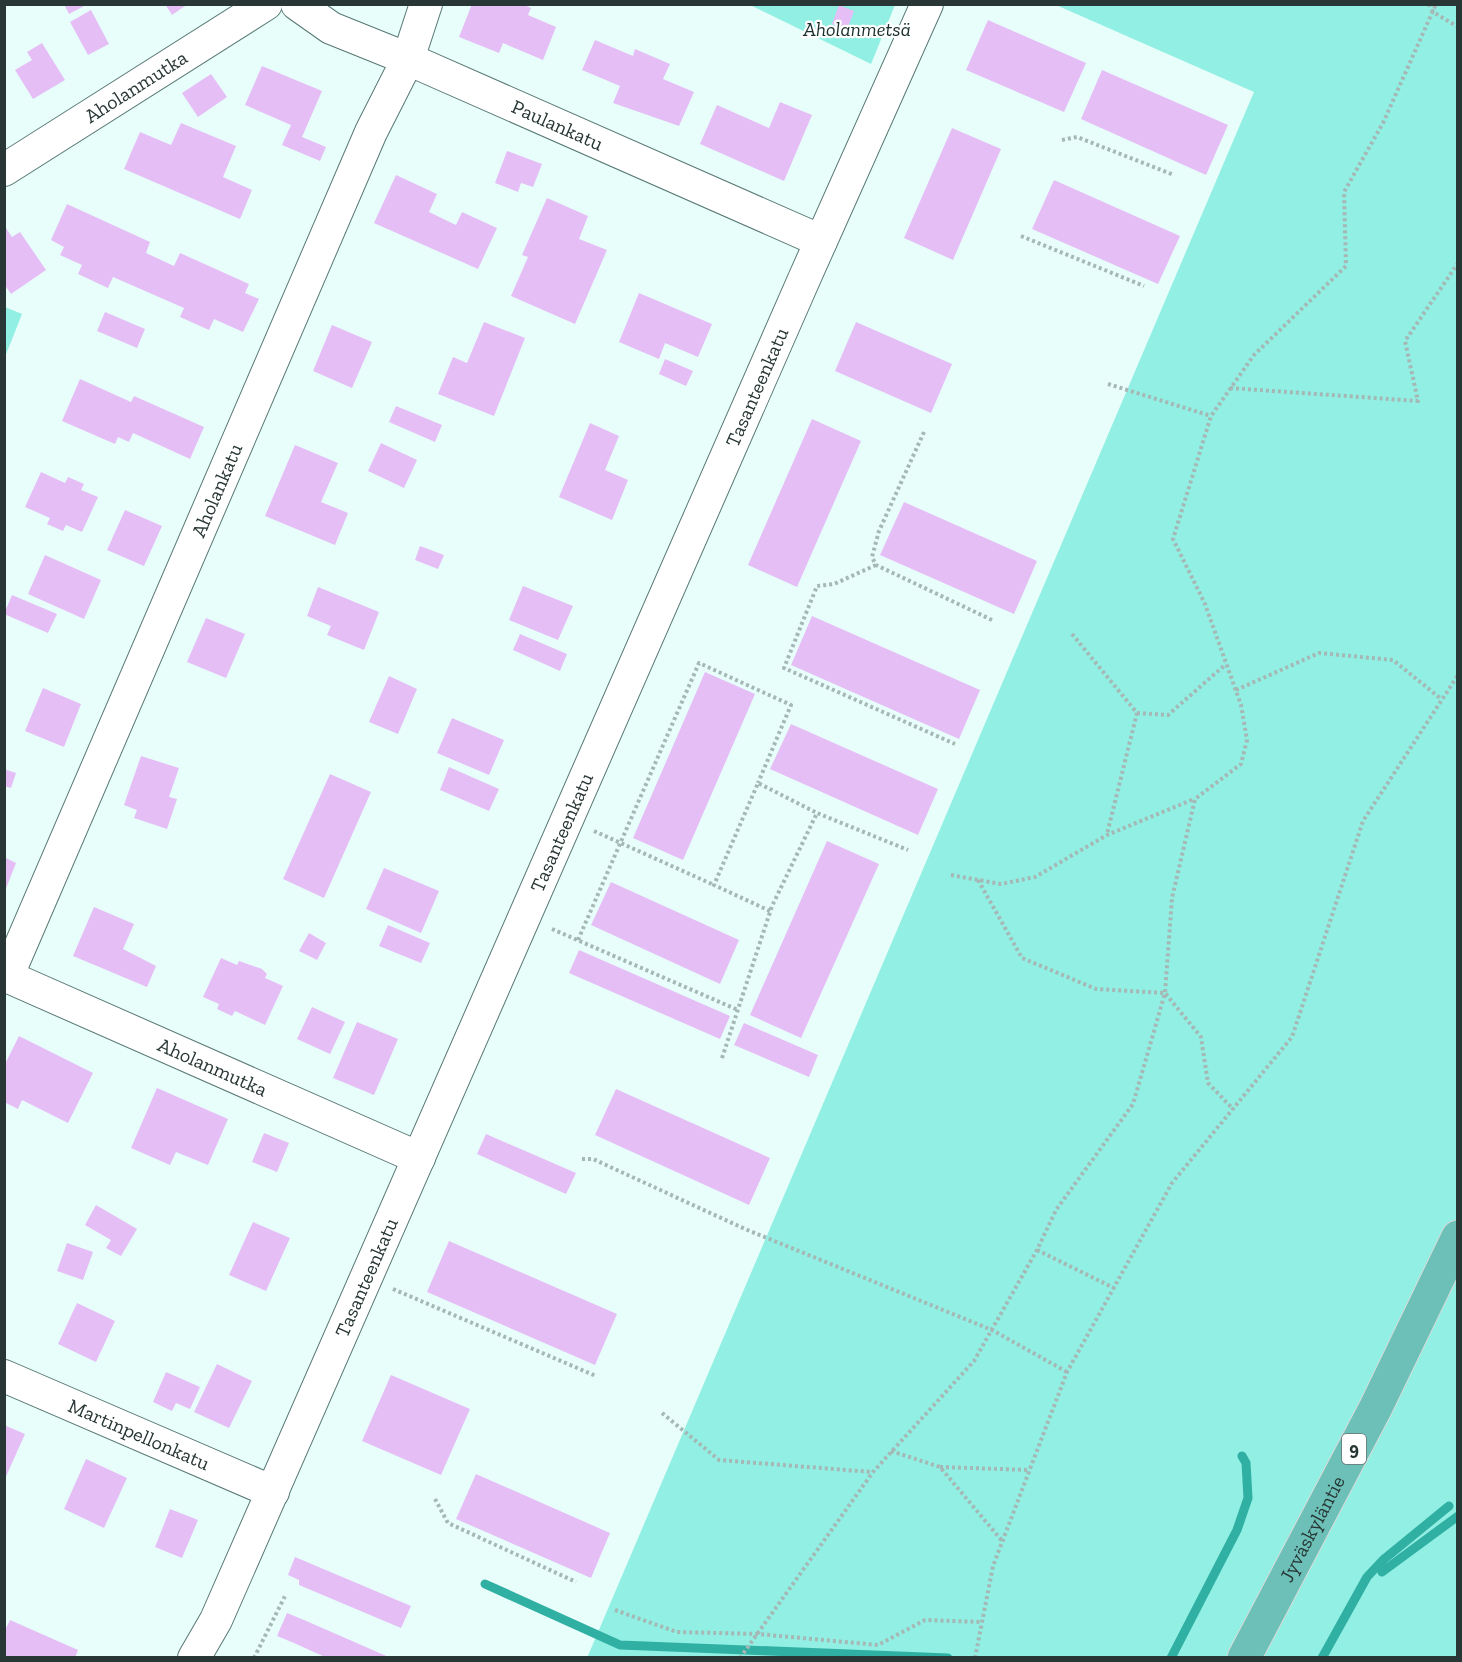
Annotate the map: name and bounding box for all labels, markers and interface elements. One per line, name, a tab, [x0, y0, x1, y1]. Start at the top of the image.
park label: Aholanmetsä	[802, 17, 911, 41]
street label: Aholanmutka	[80, 45, 192, 128]
street label: Paulankatu	[508, 94, 607, 156]
street label: Tasanteenkatu	[720, 324, 793, 451]
street label: Aholankatu	[186, 440, 247, 541]
street label: Tasanteenkatu	[525, 769, 598, 896]
street label: Aholanmutka	[154, 1032, 271, 1102]
street label: Tasanteenkatu	[330, 1214, 403, 1341]
street label: Martinpellonkatu	[65, 1393, 213, 1475]
road number: 9	[1342, 1434, 1366, 1464]
street label: Jyväskyläntie	[1274, 1472, 1350, 1586]

